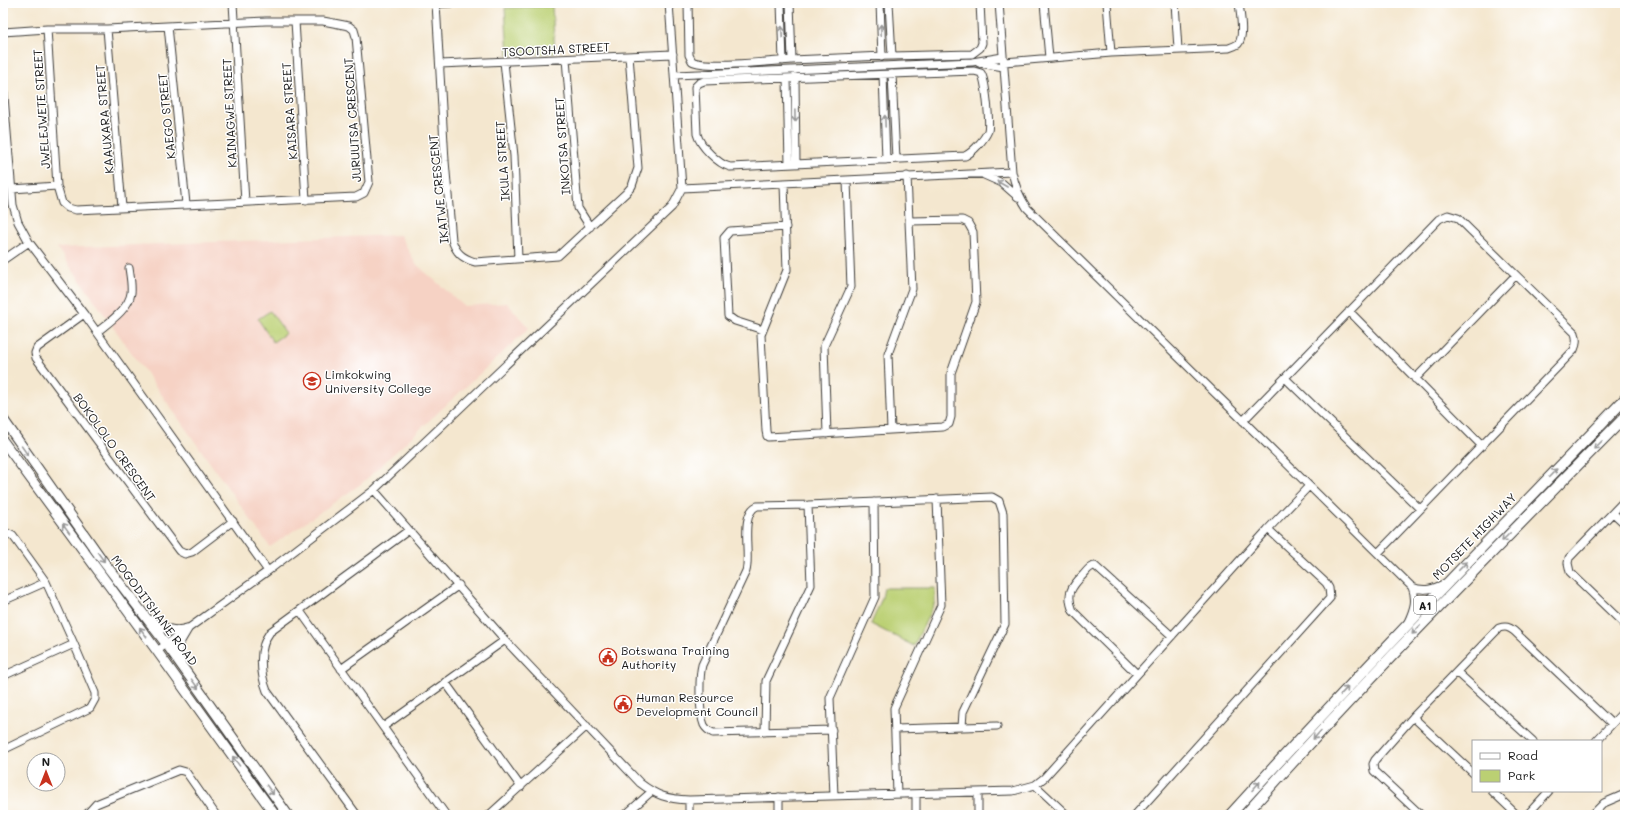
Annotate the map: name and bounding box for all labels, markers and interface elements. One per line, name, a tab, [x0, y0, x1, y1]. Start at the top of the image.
one-way arrow	[877, 24, 885, 37]
one-way arrow	[778, 26, 785, 39]
street label: TSOOTSHA STREET	[502, 38, 611, 60]
street label: JWELEJWETE STREET	[29, 48, 53, 169]
street label: KAINAGWE STREET	[218, 57, 240, 168]
street label: JURUUTSA CRESCENT	[340, 57, 364, 183]
street label: KAISARA STREET	[278, 62, 300, 160]
street label: KAAUXARA STREET	[91, 63, 117, 174]
street label: KAEGO STREET	[154, 72, 178, 160]
street label: INKOTSA STREET	[551, 96, 573, 195]
one-way arrow	[791, 109, 799, 122]
one-way arrow	[881, 115, 888, 128]
street label: IKULA STREET	[491, 120, 513, 202]
street label: IKATWE CRESCENT	[424, 133, 452, 244]
one-way arrow	[996, 179, 1008, 187]
place label: Limkokwing University College	[325, 366, 432, 396]
school or university icon: Limkokwing University College	[302, 371, 322, 391]
street label: BOKOLOLO CRESCENT	[70, 390, 160, 505]
one-way arrow	[1593, 440, 1603, 450]
one-way arrow	[21, 445, 30, 456]
one-way arrow	[1548, 468, 1558, 478]
street label: MOTSETE HIGHWAY	[1428, 489, 1520, 583]
one-way arrow	[62, 522, 71, 533]
one-way arrow	[1501, 532, 1511, 542]
one-way arrow	[96, 551, 105, 562]
street label: MOGODITSHANE ROAD	[108, 551, 202, 669]
one-way arrow	[1458, 561, 1468, 571]
road number: A1	[1414, 596, 1436, 614]
one-way arrow	[1411, 625, 1420, 635]
one-way arrow	[139, 627, 148, 638]
place label: Botswana Training Authority	[621, 642, 729, 672]
public building icon: Botswana Training Authority	[598, 647, 618, 667]
one-way arrow	[191, 678, 199, 689]
one-way arrow	[1339, 686, 1349, 696]
place label: Human Resource Development Council	[636, 689, 758, 719]
public building icon: Human Resource Development Council	[613, 694, 633, 714]
one-way arrow	[1312, 730, 1321, 740]
legend	[1472, 740, 1602, 792]
text: Road	[1508, 747, 1538, 763]
north arrow	[26, 752, 66, 792]
text: N	[42, 754, 50, 769]
one-way arrow	[232, 755, 240, 766]
text: Park	[1508, 767, 1535, 783]
one-way arrow	[1251, 781, 1261, 791]
one-way arrow	[266, 784, 274, 795]

